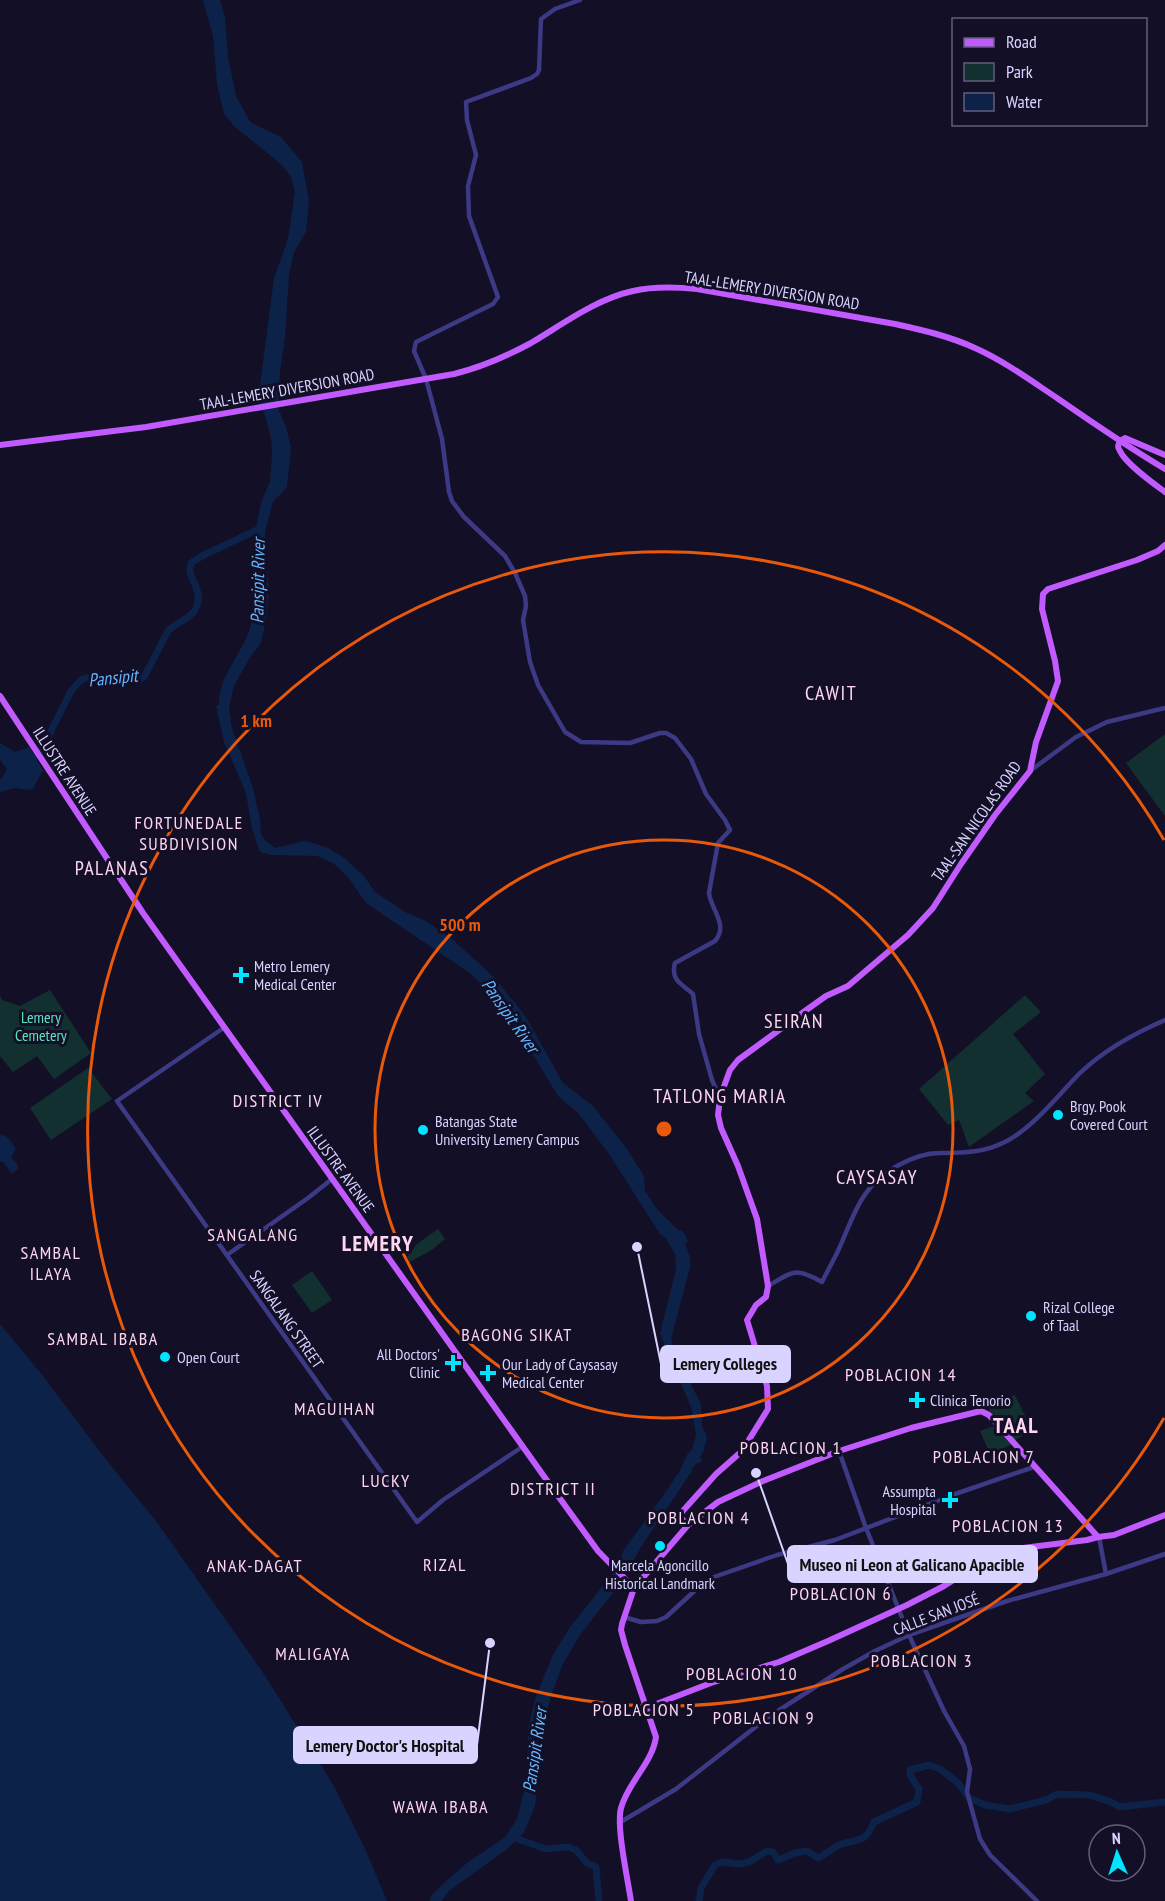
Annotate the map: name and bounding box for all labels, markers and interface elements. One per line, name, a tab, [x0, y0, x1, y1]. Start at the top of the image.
legend	[952, 18, 1147, 126]
text: Road	[1006, 30, 1037, 53]
text: Park	[1006, 60, 1033, 83]
text: Water	[1006, 90, 1042, 113]
street label: TAAL-LEMERY DIVERSION ROAD	[683, 266, 861, 314]
street label: TAAL-LEMERY DIVERSION ROAD	[198, 364, 376, 414]
water label: Pansipit River	[245, 535, 270, 624]
water label: Pansipit	[87, 663, 141, 692]
district label: CAWIT	[805, 680, 857, 706]
text: 1 km	[240, 709, 272, 732]
street label: ILLUSTRE AVENUE	[29, 723, 101, 819]
street label: TAAL-SAN NICOLAS ROAD	[927, 757, 1025, 885]
district label: FORTUNEDALE SUBDIVISION	[134, 811, 244, 855]
district label: PALANAS	[75, 855, 149, 881]
text: 500 m	[439, 913, 481, 936]
place label: Metro Lemery Medical Center	[254, 956, 337, 994]
marker: Metro Lemery Medical Center	[232, 966, 250, 984]
water label: Pansipit River	[477, 974, 546, 1060]
park label: Lemery Cemetery	[15, 1007, 67, 1045]
district label: SEIRAN	[764, 1008, 824, 1034]
district label: TATLONG MARIA	[653, 1083, 787, 1109]
district label: DISTRICT IV	[233, 1089, 323, 1112]
place label: Brgy. Pook Covered Court	[1070, 1096, 1148, 1134]
marker: Brgy. Pook Covered Court	[1051, 1108, 1065, 1122]
place label: Batangas State University Lemery Campus	[435, 1111, 579, 1149]
centre of rings	[654, 1119, 674, 1139]
street label: ILLUSTRE AVENUE	[303, 1122, 379, 1216]
marker: Batangas State University Lemery Campus	[416, 1123, 430, 1137]
district label: CAYSASAY	[836, 1164, 918, 1190]
district label: SANGALANG	[207, 1223, 299, 1246]
district label: LEMERY	[342, 1229, 414, 1257]
district label: SAMBAL ILAYA	[20, 1241, 82, 1285]
street label: SANGALANG STREET	[246, 1266, 328, 1372]
place label: Rizal College of Taal	[1043, 1297, 1115, 1335]
marker: Rizal College of Taal	[1024, 1309, 1038, 1323]
district label: BAGONG SIKAT	[461, 1323, 573, 1346]
district label: SAMBAL IBABA	[47, 1327, 159, 1350]
place label: All Doctors' Clinic	[377, 1344, 440, 1382]
callout: Lemery Colleges	[661, 1346, 790, 1382]
place label: Open Court	[177, 1347, 240, 1367]
marker: Open Court	[158, 1350, 172, 1364]
text: Lemery Colleges	[673, 1352, 777, 1375]
marker: All Doctors' Clinic	[444, 1354, 462, 1372]
place label: Our Lady of Caysasay Medical Center	[502, 1354, 618, 1392]
district label: POBLACION 14	[845, 1363, 957, 1386]
marker: Our Lady of Caysasay Medical Center	[479, 1364, 497, 1382]
place label: Clinica Tenorio	[930, 1390, 1011, 1410]
marker: Clinica Tenorio	[908, 1391, 926, 1409]
district label: MAGUIHAN	[294, 1397, 376, 1420]
district label: TAAL	[993, 1411, 1039, 1439]
district label: POBLACION 1	[740, 1436, 842, 1459]
district label: POBLACION 7	[933, 1445, 1035, 1468]
district label: LUCKY	[361, 1469, 411, 1492]
district label: DISTRICT II	[510, 1477, 596, 1500]
place label: Assumpta Hospital	[882, 1481, 936, 1519]
marker: Assumpta Hospital	[941, 1491, 959, 1509]
district label: POBLACION 4	[648, 1506, 750, 1529]
district label: POBLACION 13	[952, 1514, 1064, 1537]
marker: Marcela Agoncillo Historical Landmark	[653, 1539, 667, 1553]
callout: Museo ni Leon at Galicano Apacible	[788, 1546, 1037, 1582]
district label: RIZAL	[423, 1553, 467, 1576]
text: Museo ni Leon at Galicano Apacible	[800, 1553, 1025, 1576]
district label: ANAK-DAGAT	[207, 1554, 303, 1577]
place label: Marcela Agoncillo Historical Landmark	[605, 1555, 716, 1593]
district label: POBLACION 6	[790, 1582, 892, 1605]
street label: CALLE SAN JOSÉ	[890, 1588, 982, 1640]
district label: MALIGAYA	[275, 1642, 351, 1665]
district label: POBLACION 3	[871, 1649, 973, 1672]
district label: POBLACION 10	[686, 1662, 798, 1685]
district label: POBLACION 5	[593, 1698, 695, 1721]
water label: Pansipit River	[517, 1703, 552, 1794]
district label: POBLACION 9	[713, 1706, 815, 1729]
callout: Lemery Doctor's Hospital	[294, 1727, 477, 1763]
text: Lemery Doctor's Hospital	[306, 1734, 465, 1757]
district label: WAWA IBABA	[393, 1795, 489, 1818]
north arrow	[1087, 1823, 1147, 1883]
text: N	[1111, 1828, 1121, 1848]

